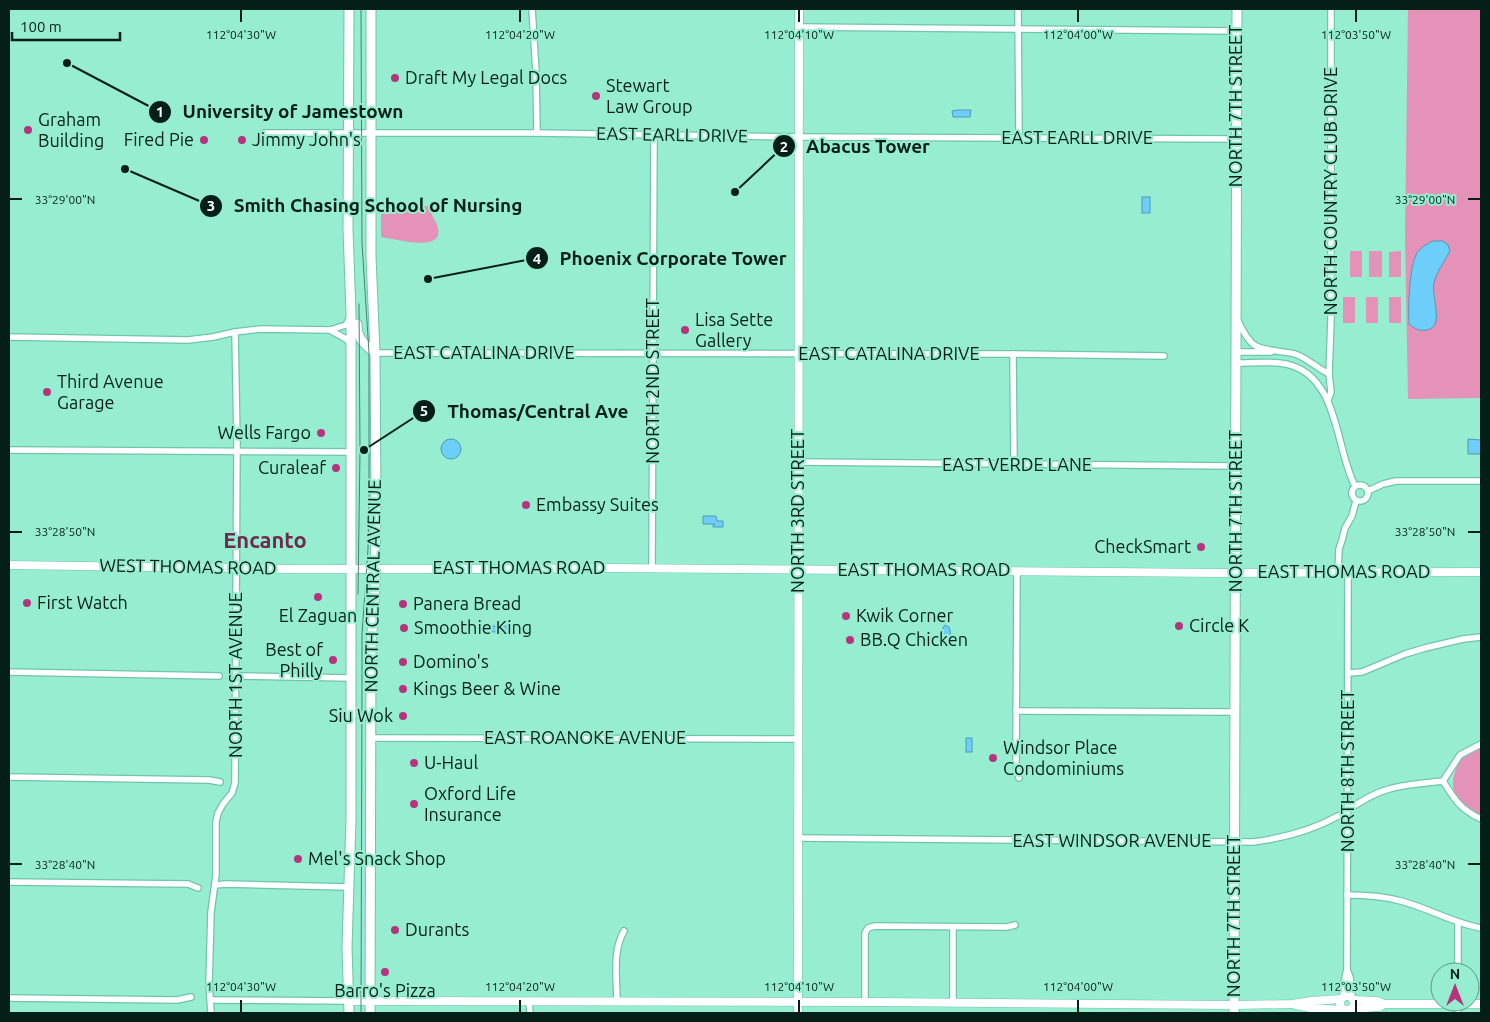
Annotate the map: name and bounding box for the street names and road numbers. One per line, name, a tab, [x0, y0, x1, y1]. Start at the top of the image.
street label: NORTH 7TH STREET	[1225, 25, 1245, 187]
street label: NORTH COUNTRY CLUB DRIVE	[1320, 67, 1340, 315]
street label: EAST EARLL DRIVE	[596, 123, 748, 145]
street label: EAST EARLL DRIVE	[1001, 127, 1153, 147]
street label: NORTH 2ND STREET	[642, 298, 662, 464]
street label: EAST CATALINA DRIVE	[393, 342, 575, 362]
street label: EAST CATALINA DRIVE	[798, 343, 980, 363]
street label: NORTH 3RD STREET	[787, 429, 807, 593]
street label: NORTH 7TH STREET	[1225, 430, 1245, 592]
street label: EAST VERDE LANE	[942, 454, 1092, 474]
street label: NORTH CENTRAL AVENUE	[360, 479, 384, 693]
street label: WEST THOMAS ROAD	[99, 554, 277, 578]
street label: EAST THOMAS ROAD	[433, 557, 605, 577]
street label: EAST THOMAS ROAD	[838, 559, 1010, 579]
street label: EAST THOMAS ROAD	[1258, 561, 1430, 581]
street label: NORTH 1ST AVENUE	[225, 592, 245, 758]
street label: NORTH 8TH STREET	[1337, 690, 1357, 852]
street label: EAST ROANOKE AVENUE	[484, 727, 686, 747]
street label: EAST WINDSOR AVENUE	[1013, 830, 1211, 850]
street label: NORTH 7TH STREET	[1223, 835, 1243, 997]

